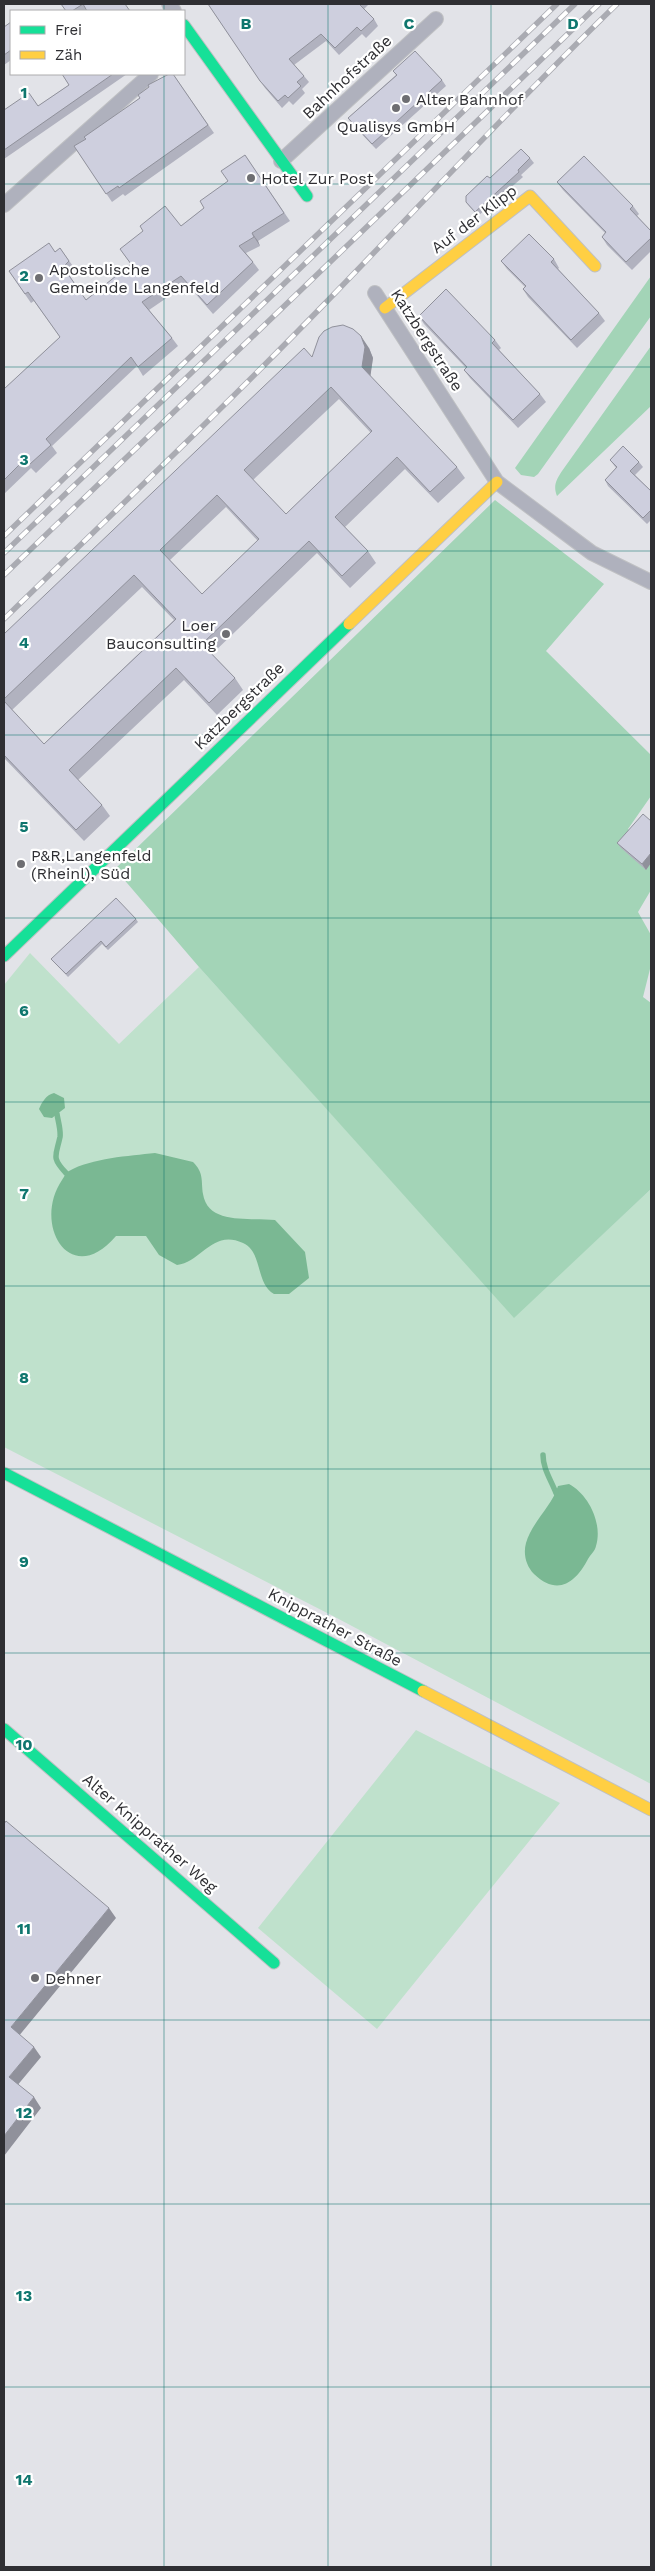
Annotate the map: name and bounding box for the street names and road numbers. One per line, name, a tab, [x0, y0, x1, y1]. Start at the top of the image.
street label: Bahnhofstraße	[299, 31, 395, 123]
street label: Auf der Klipp	[428, 181, 520, 257]
street label: Katzbergstraße	[387, 285, 467, 395]
street label: Katzbergstraße	[190, 658, 288, 754]
street label: Knipprather Straße	[265, 1584, 405, 1670]
street label: Alter Knipprather Weg	[79, 1769, 222, 1897]

